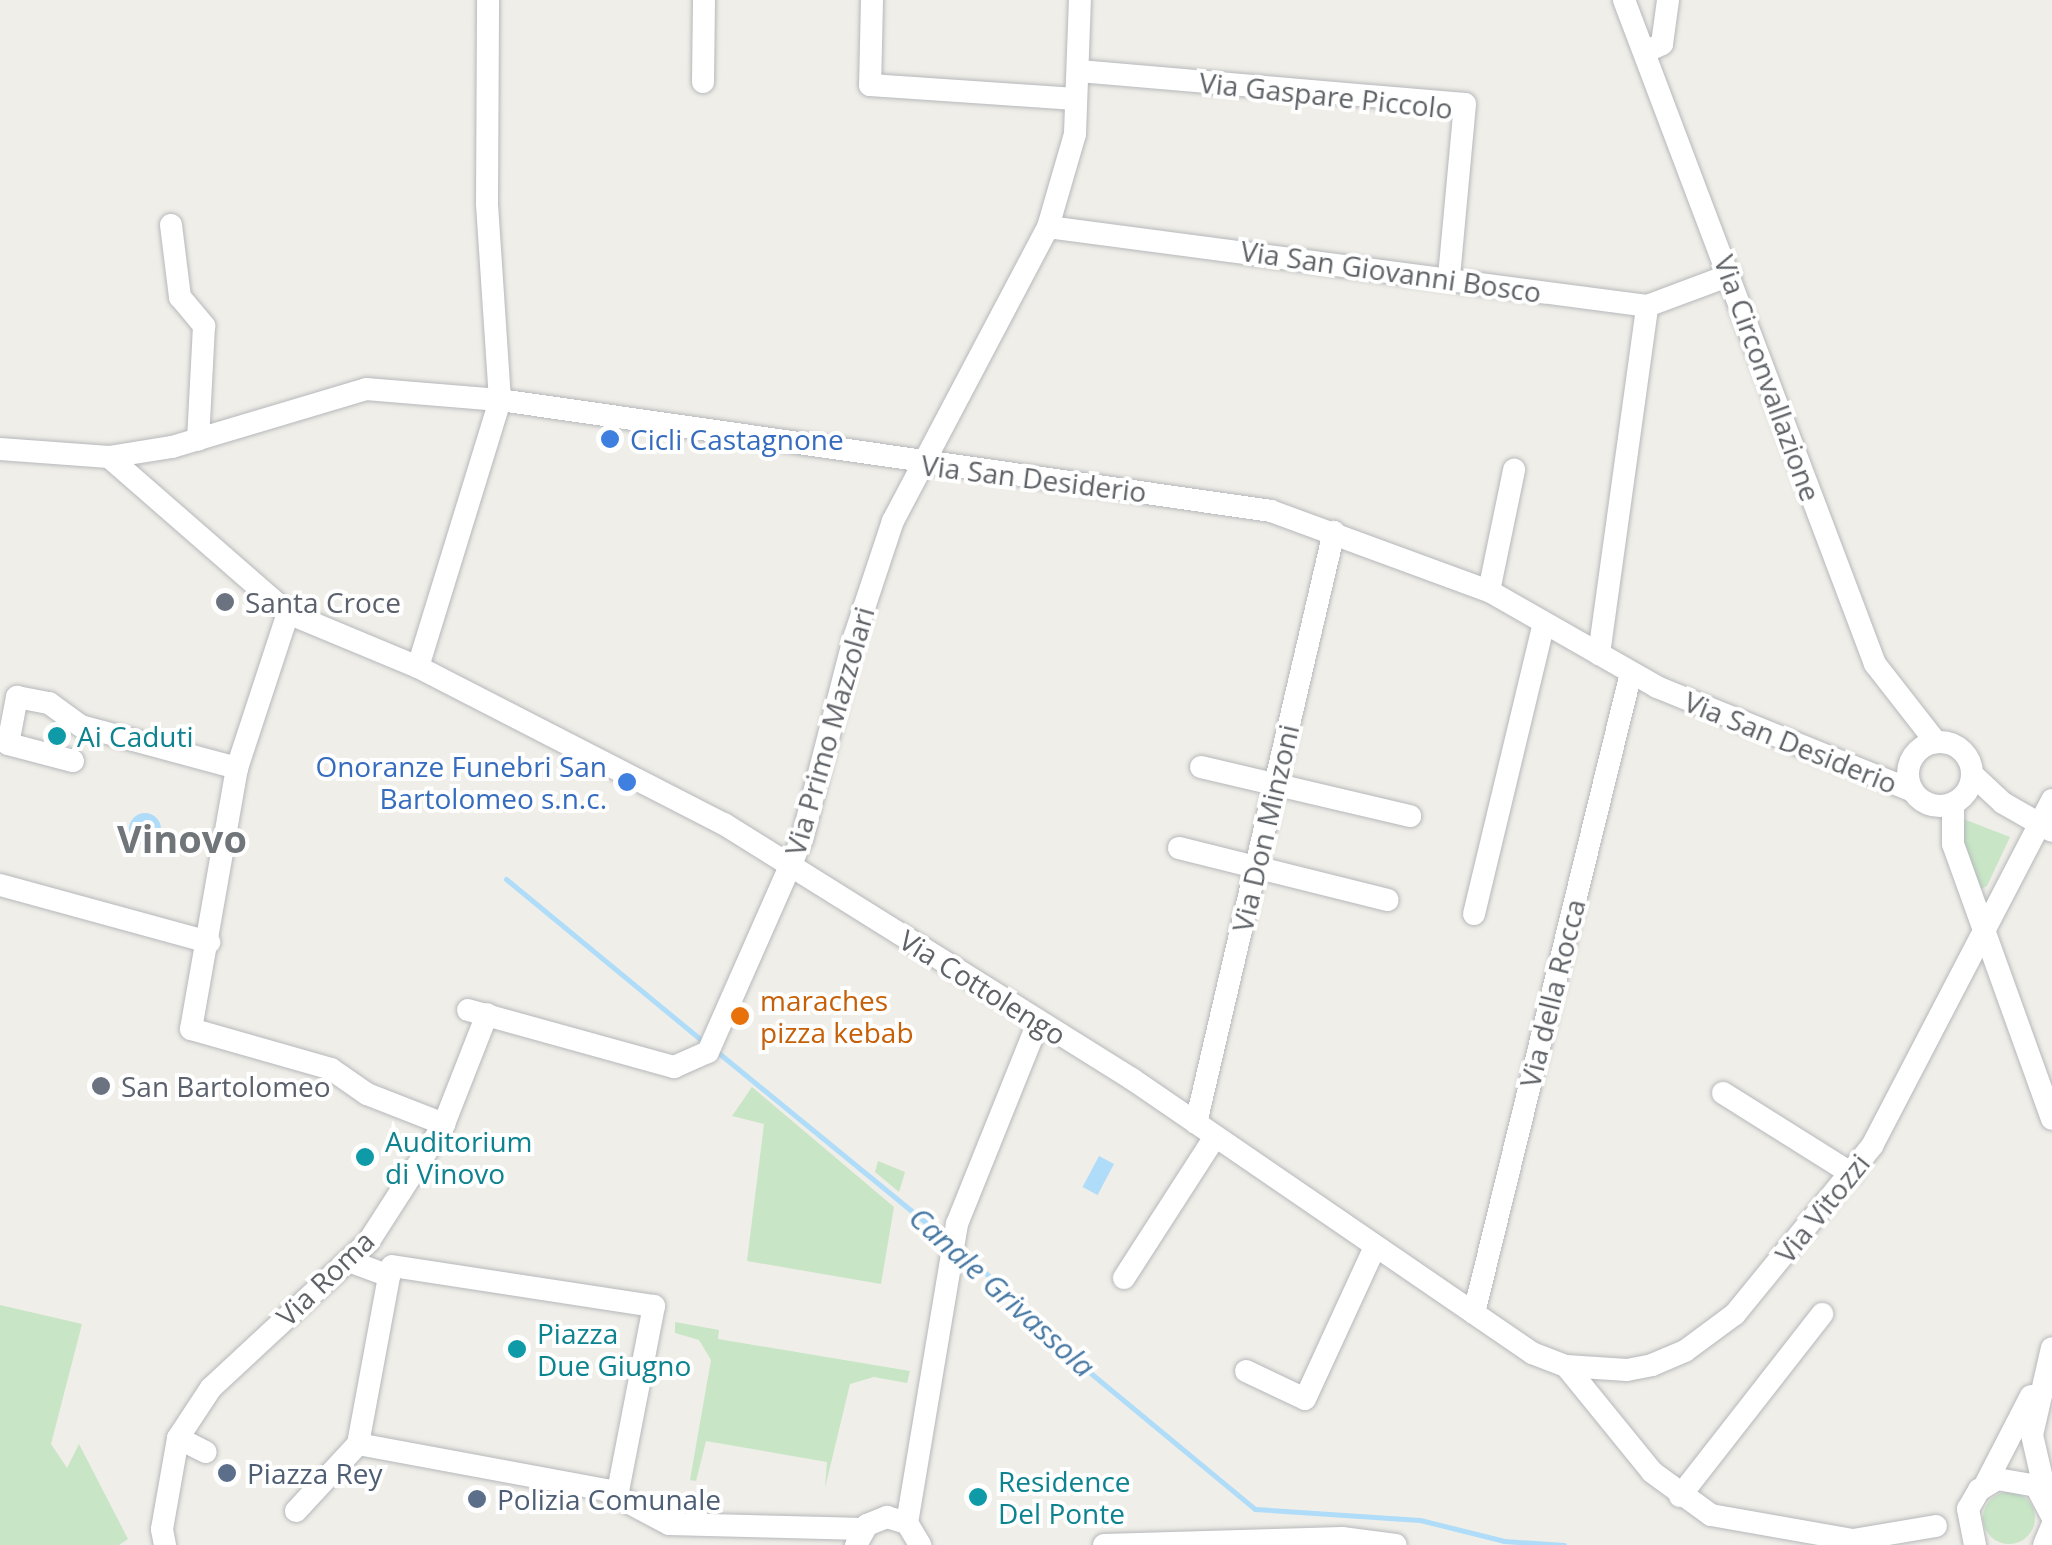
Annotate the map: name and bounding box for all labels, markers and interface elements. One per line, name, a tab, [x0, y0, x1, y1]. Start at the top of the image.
street label: Via Gaspare Piccolo	[1198, 65, 1454, 125]
street label: Via San Giovanni Bosco	[1239, 233, 1543, 309]
street label: Via Circonvallazione	[1708, 250, 1828, 506]
place label: Cicli Castagnone	[630, 422, 844, 456]
marker: Cicli Castagnone	[599, 428, 621, 450]
street label: Via San Desiderio	[919, 448, 1149, 508]
place label: Santa Croce	[245, 585, 401, 619]
marker: Santa Croce	[214, 591, 236, 613]
street label: Via Primo Mazzolari	[777, 603, 881, 859]
street label: Via San Desiderio	[1680, 684, 1902, 800]
place label: Ai Caduti	[77, 719, 194, 753]
street label: Via Don Minzoni	[1225, 721, 1305, 935]
marker: Ai Caduti	[46, 725, 68, 747]
place label: Onoranze Funebri San Bartolomeo s.n.c.	[315, 749, 607, 815]
marker: Onoranze Funebri San Bartolomeo s.n.c.	[616, 771, 638, 793]
district label: Vinovo	[117, 816, 247, 862]
street label: Via della Rocca	[1512, 895, 1592, 1091]
street label: Via Cottolengo	[894, 922, 1072, 1052]
place label: maraches pizza kebab	[760, 983, 914, 1049]
marker: maraches pizza kebab	[729, 1005, 751, 1027]
place label: San Bartolomeo	[121, 1069, 331, 1103]
marker: San Bartolomeo	[90, 1075, 112, 1097]
place label: Auditorium di Vinovo	[385, 1124, 533, 1190]
marker: Auditorium di Vinovo	[354, 1146, 376, 1168]
street label: Via Vitozzi	[1768, 1147, 1876, 1269]
water label: Canale Grivassola	[902, 1199, 1102, 1385]
street label: Via Roma	[269, 1223, 381, 1333]
place label: Piazza Due Giugno	[537, 1316, 691, 1382]
marker: Piazza Due Giugno	[506, 1338, 528, 1360]
place label: Piazza Rey	[247, 1456, 383, 1490]
marker: Piazza Rey	[216, 1462, 238, 1484]
place label: Residence Del Ponte	[998, 1464, 1131, 1530]
place label: Polizia Comunale	[497, 1482, 721, 1516]
marker: Residence Del Ponte	[967, 1486, 989, 1508]
marker: Polizia Comunale	[466, 1488, 488, 1510]

